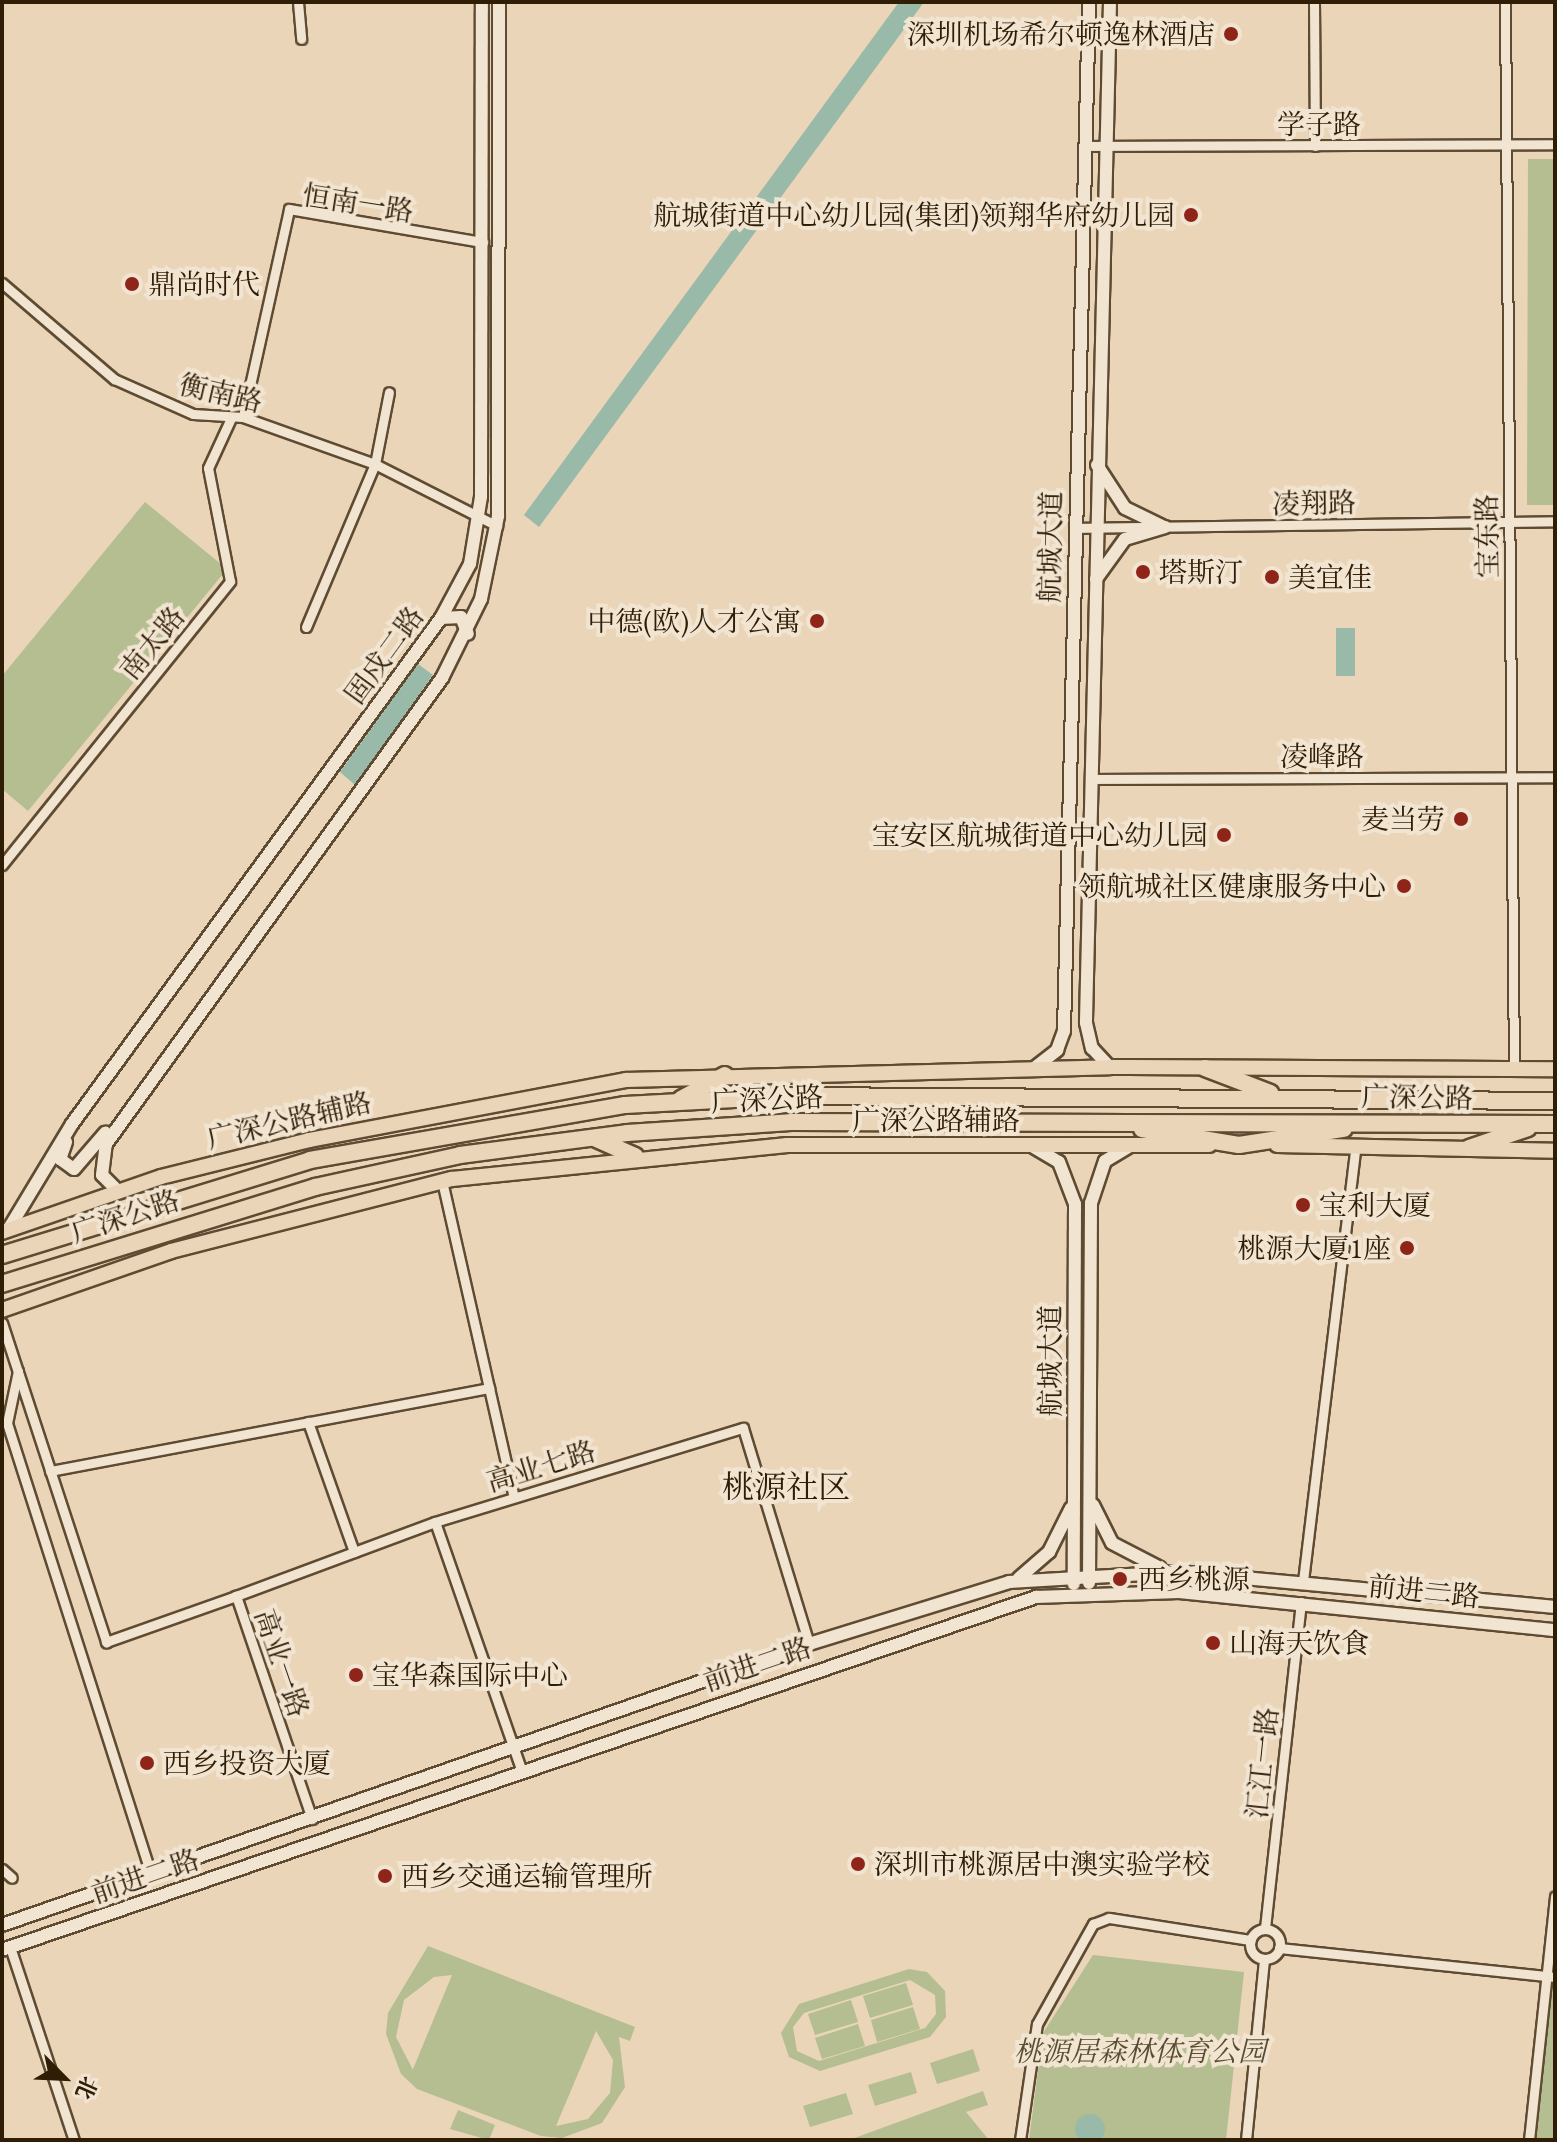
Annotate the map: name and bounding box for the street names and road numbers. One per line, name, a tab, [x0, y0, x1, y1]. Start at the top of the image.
street label: 学子路	[1277, 107, 1361, 141]
street label: 恒南一路	[300, 178, 416, 228]
street label: 衡南路	[176, 367, 266, 419]
street label: 凌翔路	[1272, 485, 1356, 521]
street label: 航城大道	[1032, 491, 1068, 603]
street label: 宝东路	[1469, 494, 1505, 578]
street label: 南太路	[113, 600, 191, 686]
street label: 固戍二路	[337, 600, 431, 710]
street label: 凌峰路	[1280, 739, 1364, 773]
street label: 广深公路	[710, 1079, 824, 1119]
street label: 广深公路	[1361, 1079, 1473, 1115]
street label: 广深公路辅路	[203, 1085, 375, 1155]
street label: 广深公路辅路	[852, 1103, 1020, 1137]
street label: 广深公路	[67, 1183, 183, 1249]
street label: 航城大道	[1033, 1305, 1067, 1417]
street label: 高业七路	[483, 1434, 599, 1498]
street label: 前进二路	[1367, 1568, 1481, 1614]
street label: 高业一路	[248, 1605, 316, 1721]
street label: 前进二路	[699, 1630, 815, 1698]
street label: 汇江一路	[1239, 1706, 1285, 1820]
street label: 前进二路	[87, 1842, 203, 1910]

